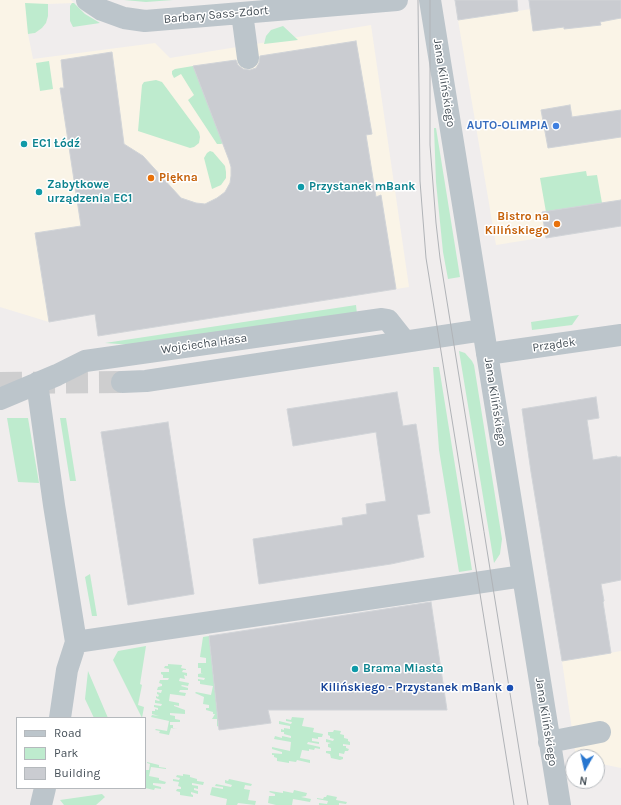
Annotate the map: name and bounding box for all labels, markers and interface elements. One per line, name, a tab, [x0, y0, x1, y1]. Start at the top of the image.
street label: Barbary Sass-Zdort	[163, 3, 269, 27]
street label: Jana Kilińskiego	[430, 38, 458, 128]
place label: AUTO-OLIMPIA	[467, 119, 548, 133]
marker: AUTO-OLIMPIA	[551, 121, 561, 131]
place label: EC1 Łódź	[32, 137, 80, 151]
marker: EC1 Łódź	[19, 139, 29, 149]
place label: Piękna	[159, 171, 198, 185]
marker: Piękna	[146, 173, 156, 183]
place label: Zabytkowe urządzenia EC1	[47, 178, 132, 206]
place label: Przystanek mBank	[309, 180, 415, 194]
marker: Przystanek mBank	[296, 182, 306, 192]
marker: Zabytkowe urządzenia EC1	[34, 187, 44, 197]
place label: Bistro na Kilińskiego	[485, 210, 549, 238]
marker: Bistro na Kilińskiego	[552, 219, 562, 229]
street label: Wojciecha Hasa	[160, 331, 248, 357]
street label: Prządek	[532, 335, 576, 355]
street label: Jana Kilińskiego	[481, 357, 509, 447]
place label: Brama Miasta	[363, 662, 443, 676]
marker: Brama Miasta	[350, 664, 360, 674]
street label: Jana Kilińskiego	[532, 677, 560, 767]
place label: Kilińskiego - Przystanek mBank	[321, 681, 502, 695]
marker: Kilińskiego - Przystanek mBank	[505, 683, 515, 693]
legend	[16, 717, 146, 789]
text: Road	[54, 726, 82, 740]
text: Park	[54, 746, 78, 760]
north arrow	[565, 749, 605, 789]
text: Building	[54, 766, 100, 780]
text: N	[579, 773, 588, 787]

